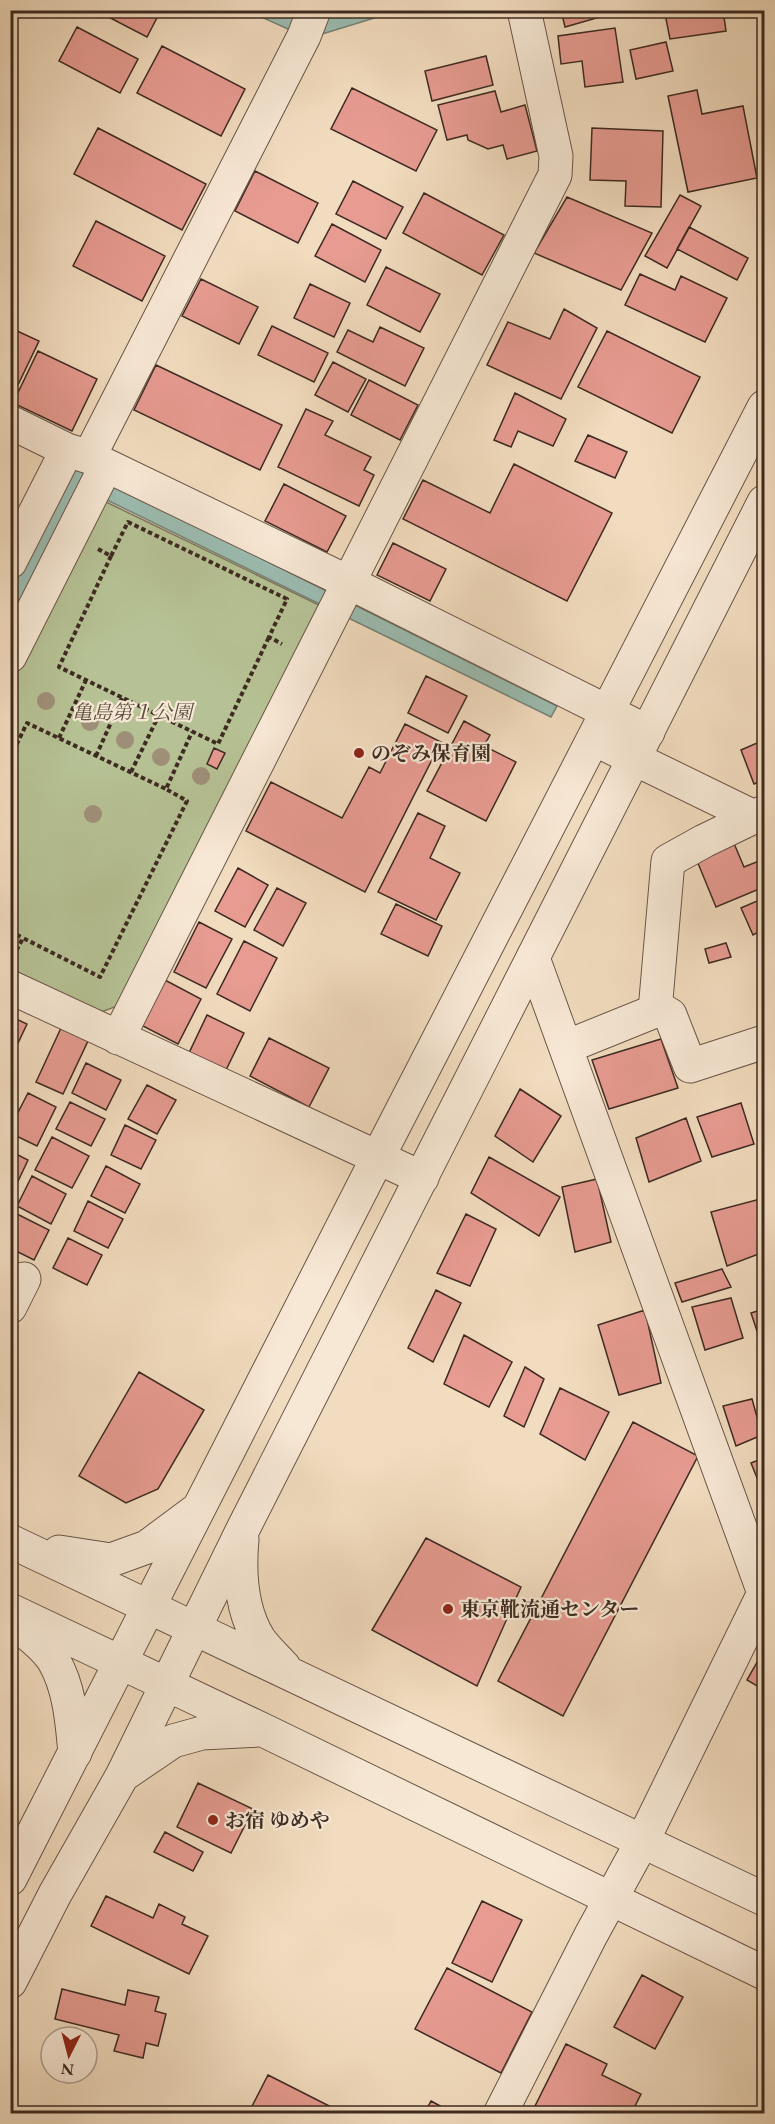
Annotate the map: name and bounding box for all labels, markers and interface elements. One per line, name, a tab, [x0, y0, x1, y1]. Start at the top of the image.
park label: 亀島第１公園	[72, 699, 195, 725]
place label: のぞみ保育園	[371, 740, 491, 766]
marker: のぞみ保育園	[352, 746, 366, 760]
place label: 東京靴流通センター	[460, 1596, 639, 1622]
marker: 東京靴流通センター	[441, 1602, 455, 1616]
place label: お宿 ゆめや	[225, 1807, 330, 1833]
marker: お宿 ゆめや	[206, 1813, 220, 1827]
north arrow	[39, 2025, 99, 2085]
text: N	[60, 2058, 75, 2081]

